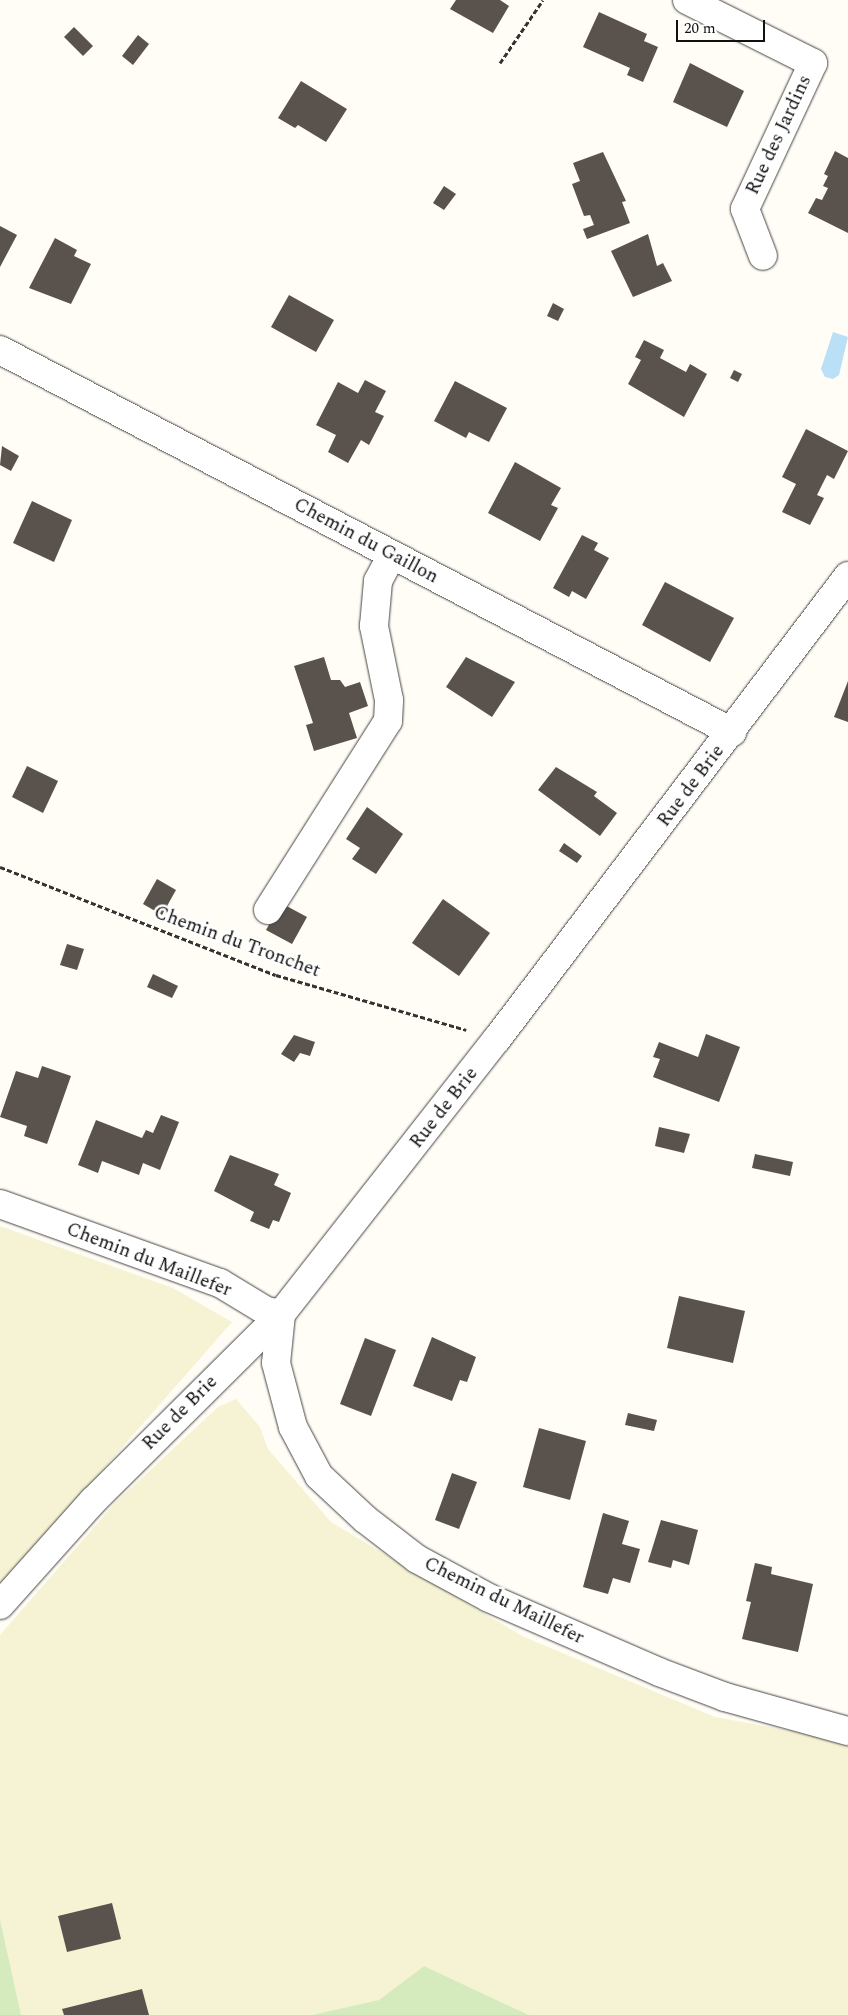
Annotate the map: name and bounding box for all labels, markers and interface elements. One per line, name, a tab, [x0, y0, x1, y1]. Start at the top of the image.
scale bar	[678, 10, 767, 42]
text: 20 m	[684, 17, 716, 40]
street label: Rue des Jardins	[741, 72, 817, 198]
street label: Chemin du Gaillon	[290, 493, 442, 589]
street label: Rue de Brie	[653, 740, 729, 832]
street label: Chemin du Tronchet	[151, 901, 323, 983]
street label: Rue de Brie	[405, 1063, 483, 1153]
street label: Chemin du Maillefer	[63, 1218, 235, 1302]
street label: Rue de Brie	[138, 1371, 222, 1455]
street label: Chemin du Maillefer	[420, 1552, 588, 1650]

